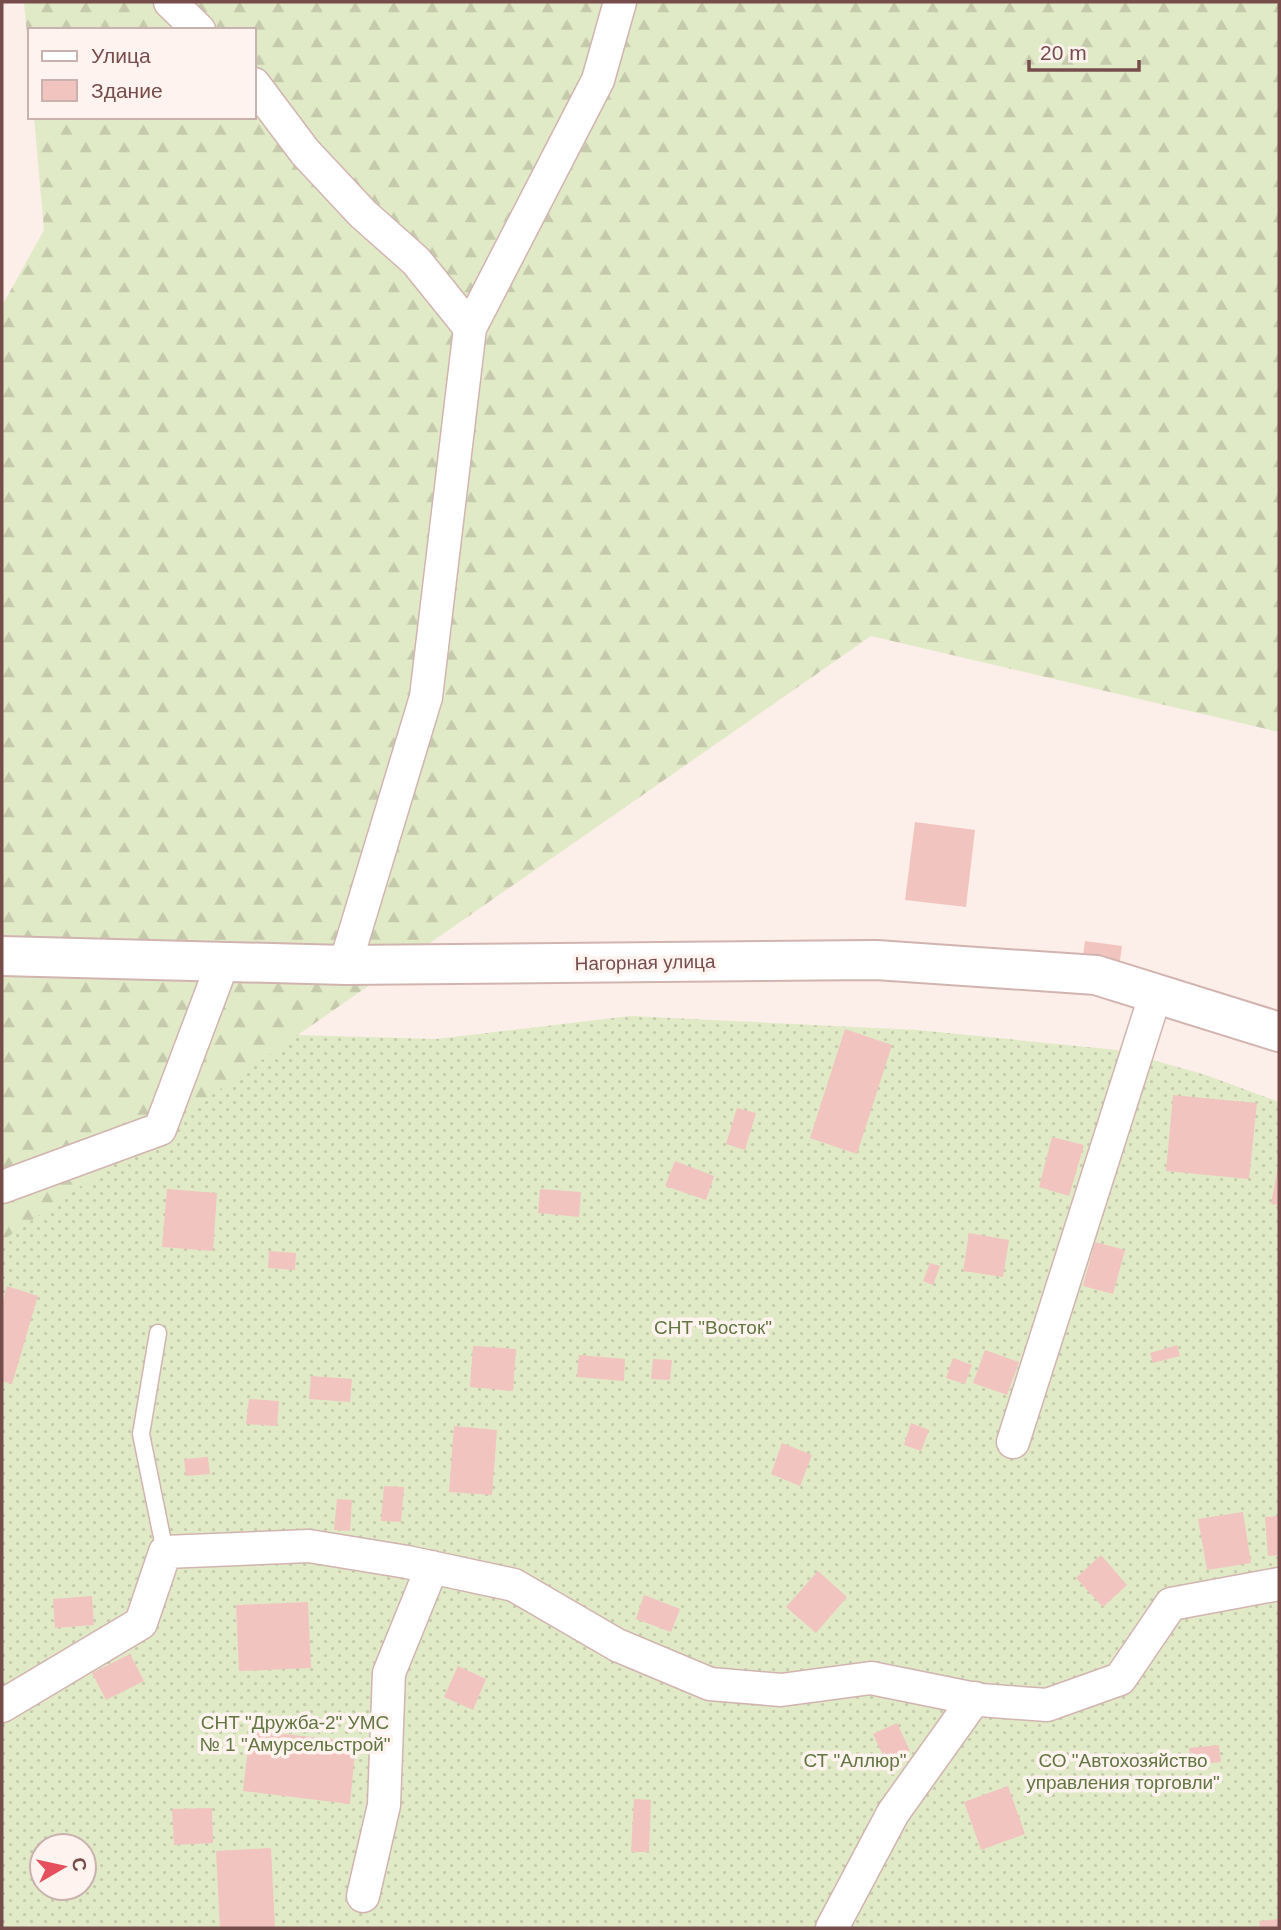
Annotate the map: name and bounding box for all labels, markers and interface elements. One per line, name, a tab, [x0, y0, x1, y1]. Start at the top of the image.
legend	[28, 28, 256, 119]
scale bar	[1029, 28, 1139, 72]
text: 20 m	[1040, 41, 1087, 64]
text: Улица	[91, 44, 151, 67]
text: Здание	[91, 79, 163, 102]
street label: Нагорная улица	[574, 951, 716, 974]
park label: СНТ "Восток"	[654, 1317, 772, 1338]
park label: СНТ "Дружба-2" УМС № 1 "Амурсельстрой"	[199, 1712, 391, 1755]
park label: СТ "Аллюр"	[803, 1750, 907, 1771]
park label: СО "Автохозяйство управления торговли"	[1026, 1750, 1220, 1793]
north arrow	[28, 1832, 98, 1902]
text: С	[68, 1856, 91, 1873]

